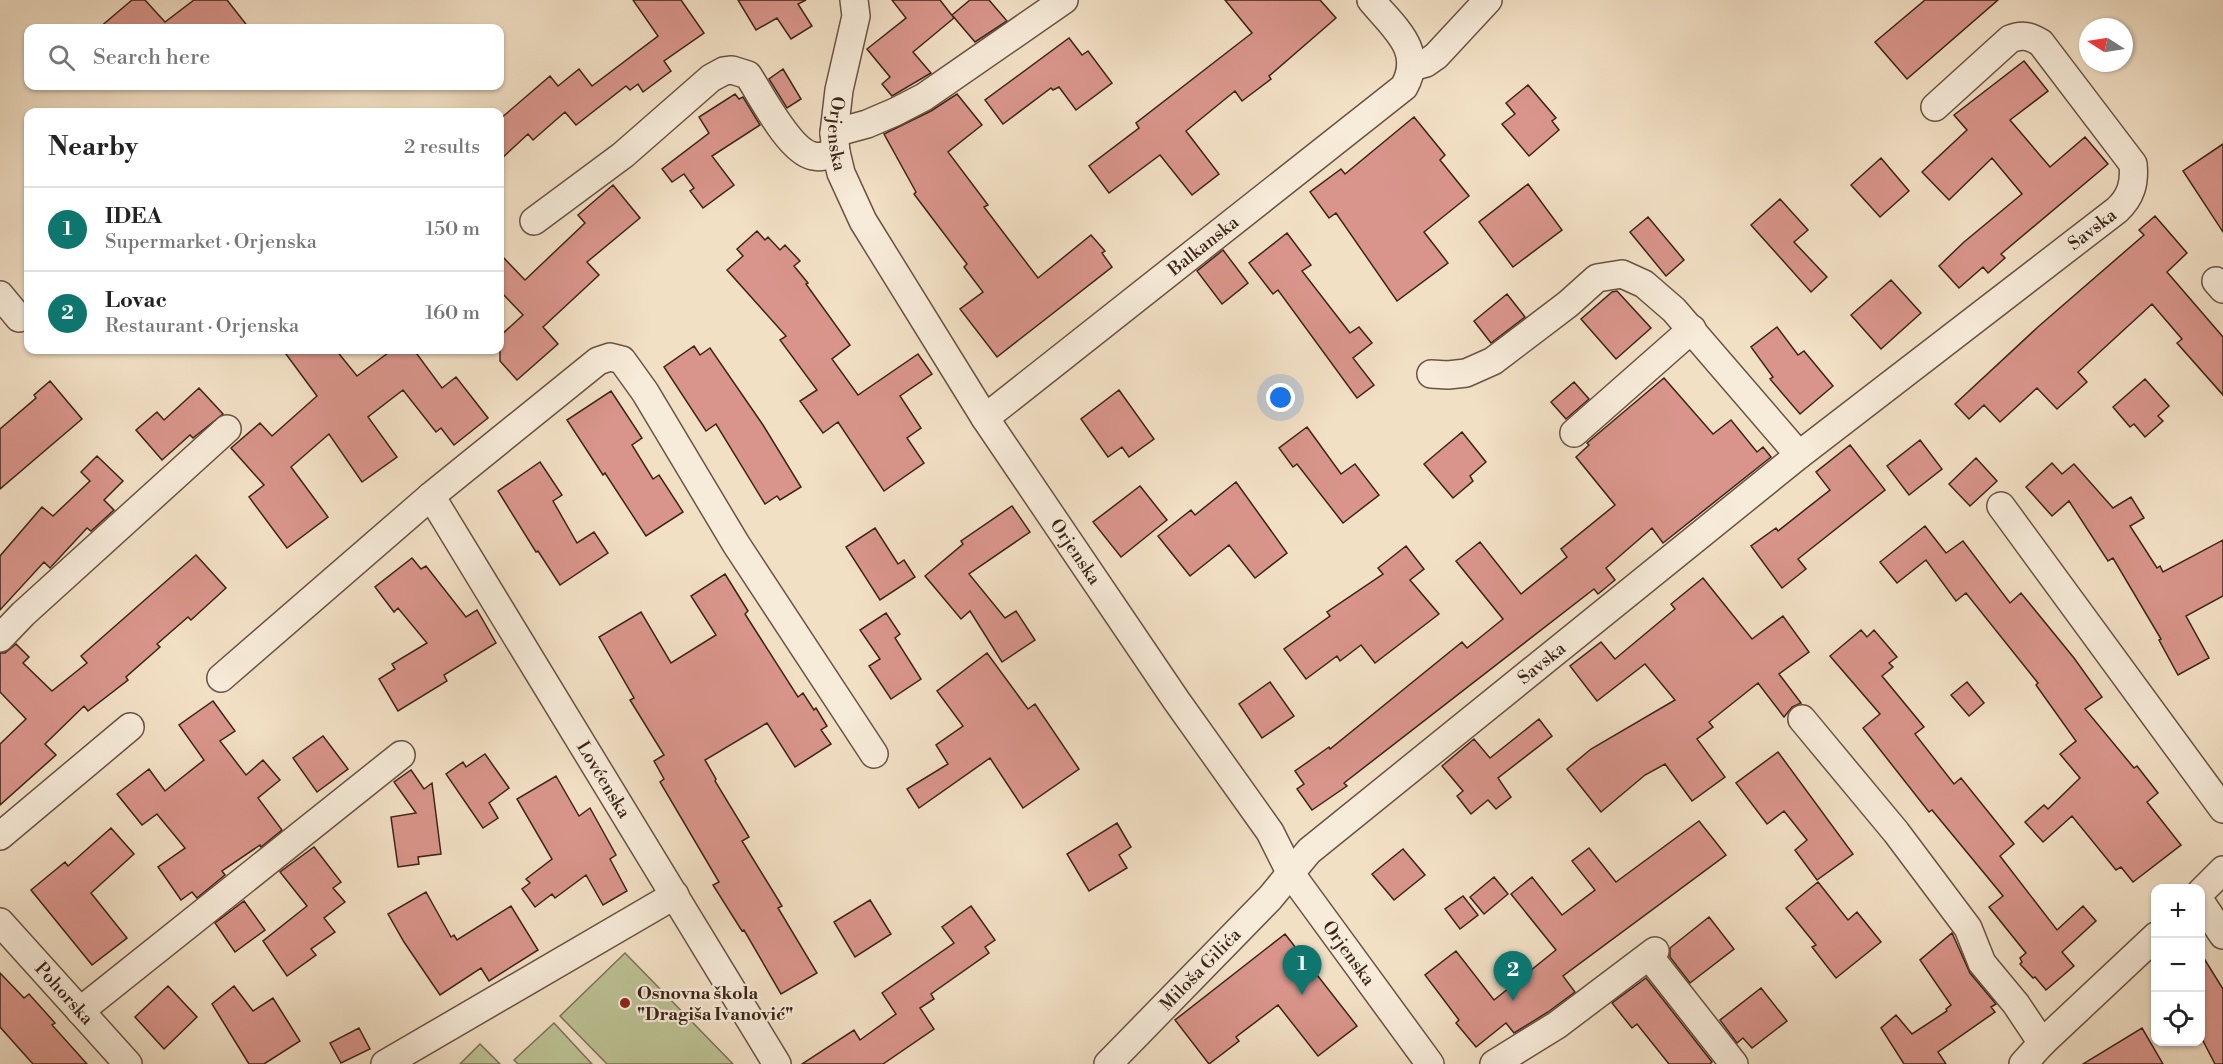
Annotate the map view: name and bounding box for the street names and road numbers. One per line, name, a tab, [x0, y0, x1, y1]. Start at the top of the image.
street label: Orjenska	[823, 95, 852, 174]
street label: Savska	[2063, 203, 2122, 255]
street label: Balkanska	[1162, 210, 1244, 281]
street label: Orjenska	[1045, 514, 1107, 590]
street label: Savska	[1513, 636, 1571, 689]
street label: Lovćenska	[571, 737, 636, 823]
street label: Orjenska	[1317, 916, 1381, 991]
street label: Miloša Gilića	[1155, 923, 1246, 1016]
street label: Pohorska	[30, 957, 99, 1030]

